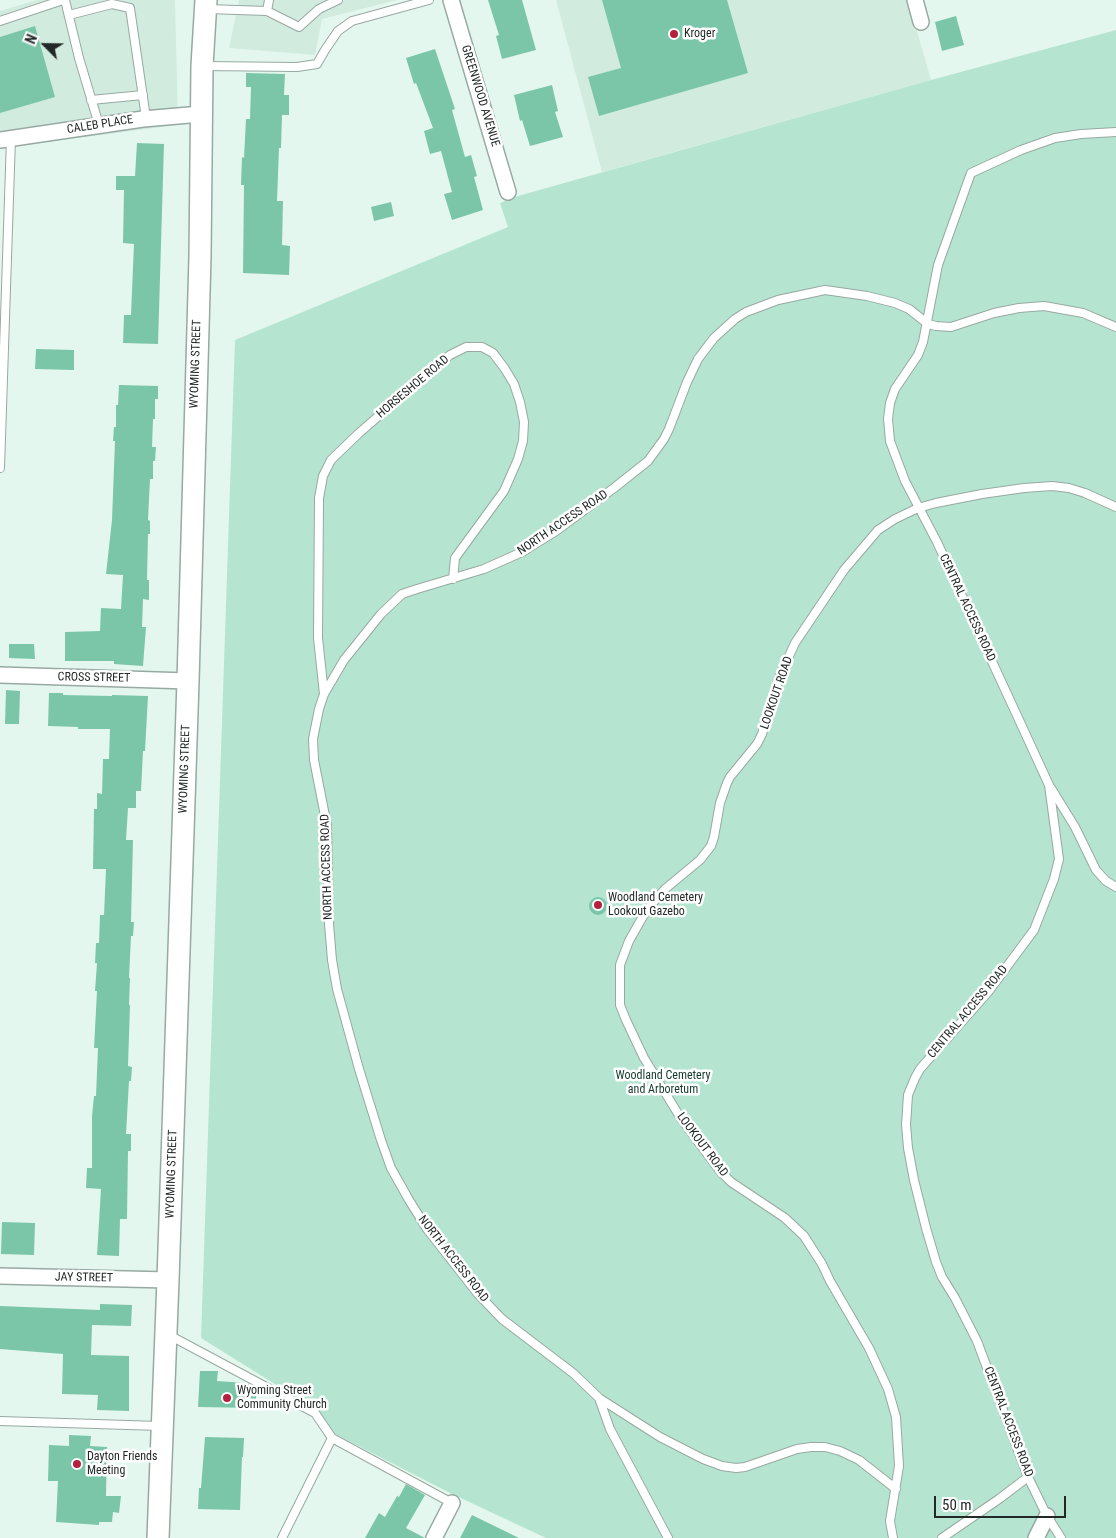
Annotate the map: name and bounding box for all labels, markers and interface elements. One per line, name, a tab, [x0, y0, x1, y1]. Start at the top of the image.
north arrow	[20, 20, 70, 70]
place label: Kroger	[684, 27, 715, 41]
marker: Kroger	[668, 28, 680, 40]
text: N	[22, 32, 40, 46]
street label: GREENWOOD AVENUE	[458, 44, 502, 148]
street label: CALEB PLACE	[66, 113, 134, 137]
street label: WYOMING STREET	[187, 319, 205, 409]
street label: HORSESHOE ROAD	[374, 353, 452, 421]
street label: NORTH ACCESS ROAD	[515, 487, 611, 559]
street label: CENTRAL ACCESS ROAD	[936, 552, 998, 664]
street label: LOOKOUT ROAD	[758, 655, 796, 731]
street label: CROSS STREET	[58, 670, 130, 686]
street label: WYOMING STREET	[176, 724, 194, 814]
street label: NORTH ACCESS ROAD	[318, 814, 336, 920]
place label: Woodland Cemetery Lookout Gazebo	[608, 891, 703, 919]
marker: Woodland Cemetery Lookout Gazebo	[592, 899, 604, 911]
street label: CENTRAL ACCESS ROAD	[925, 963, 1011, 1061]
park label: Woodland Cemetery and Arboretum	[615, 1069, 711, 1097]
street label: LOOKOUT ROAD	[673, 1110, 731, 1180]
street label: WYOMING STREET	[163, 1129, 181, 1219]
street label: NORTH ACCESS ROAD	[415, 1213, 491, 1305]
street label: JAY STREET	[55, 1270, 113, 1286]
street label: CENTRAL ACCESS ROAD	[980, 1365, 1036, 1479]
place label: Wyoming Street Community Church	[237, 1384, 327, 1412]
marker: Wyoming Street Community Church	[221, 1392, 233, 1404]
place label: Dayton Friends Meeting	[87, 1450, 157, 1478]
marker: Dayton Friends Meeting	[71, 1458, 83, 1470]
scale bar	[936, 1486, 1068, 1518]
text: 50 m	[942, 1496, 972, 1514]

